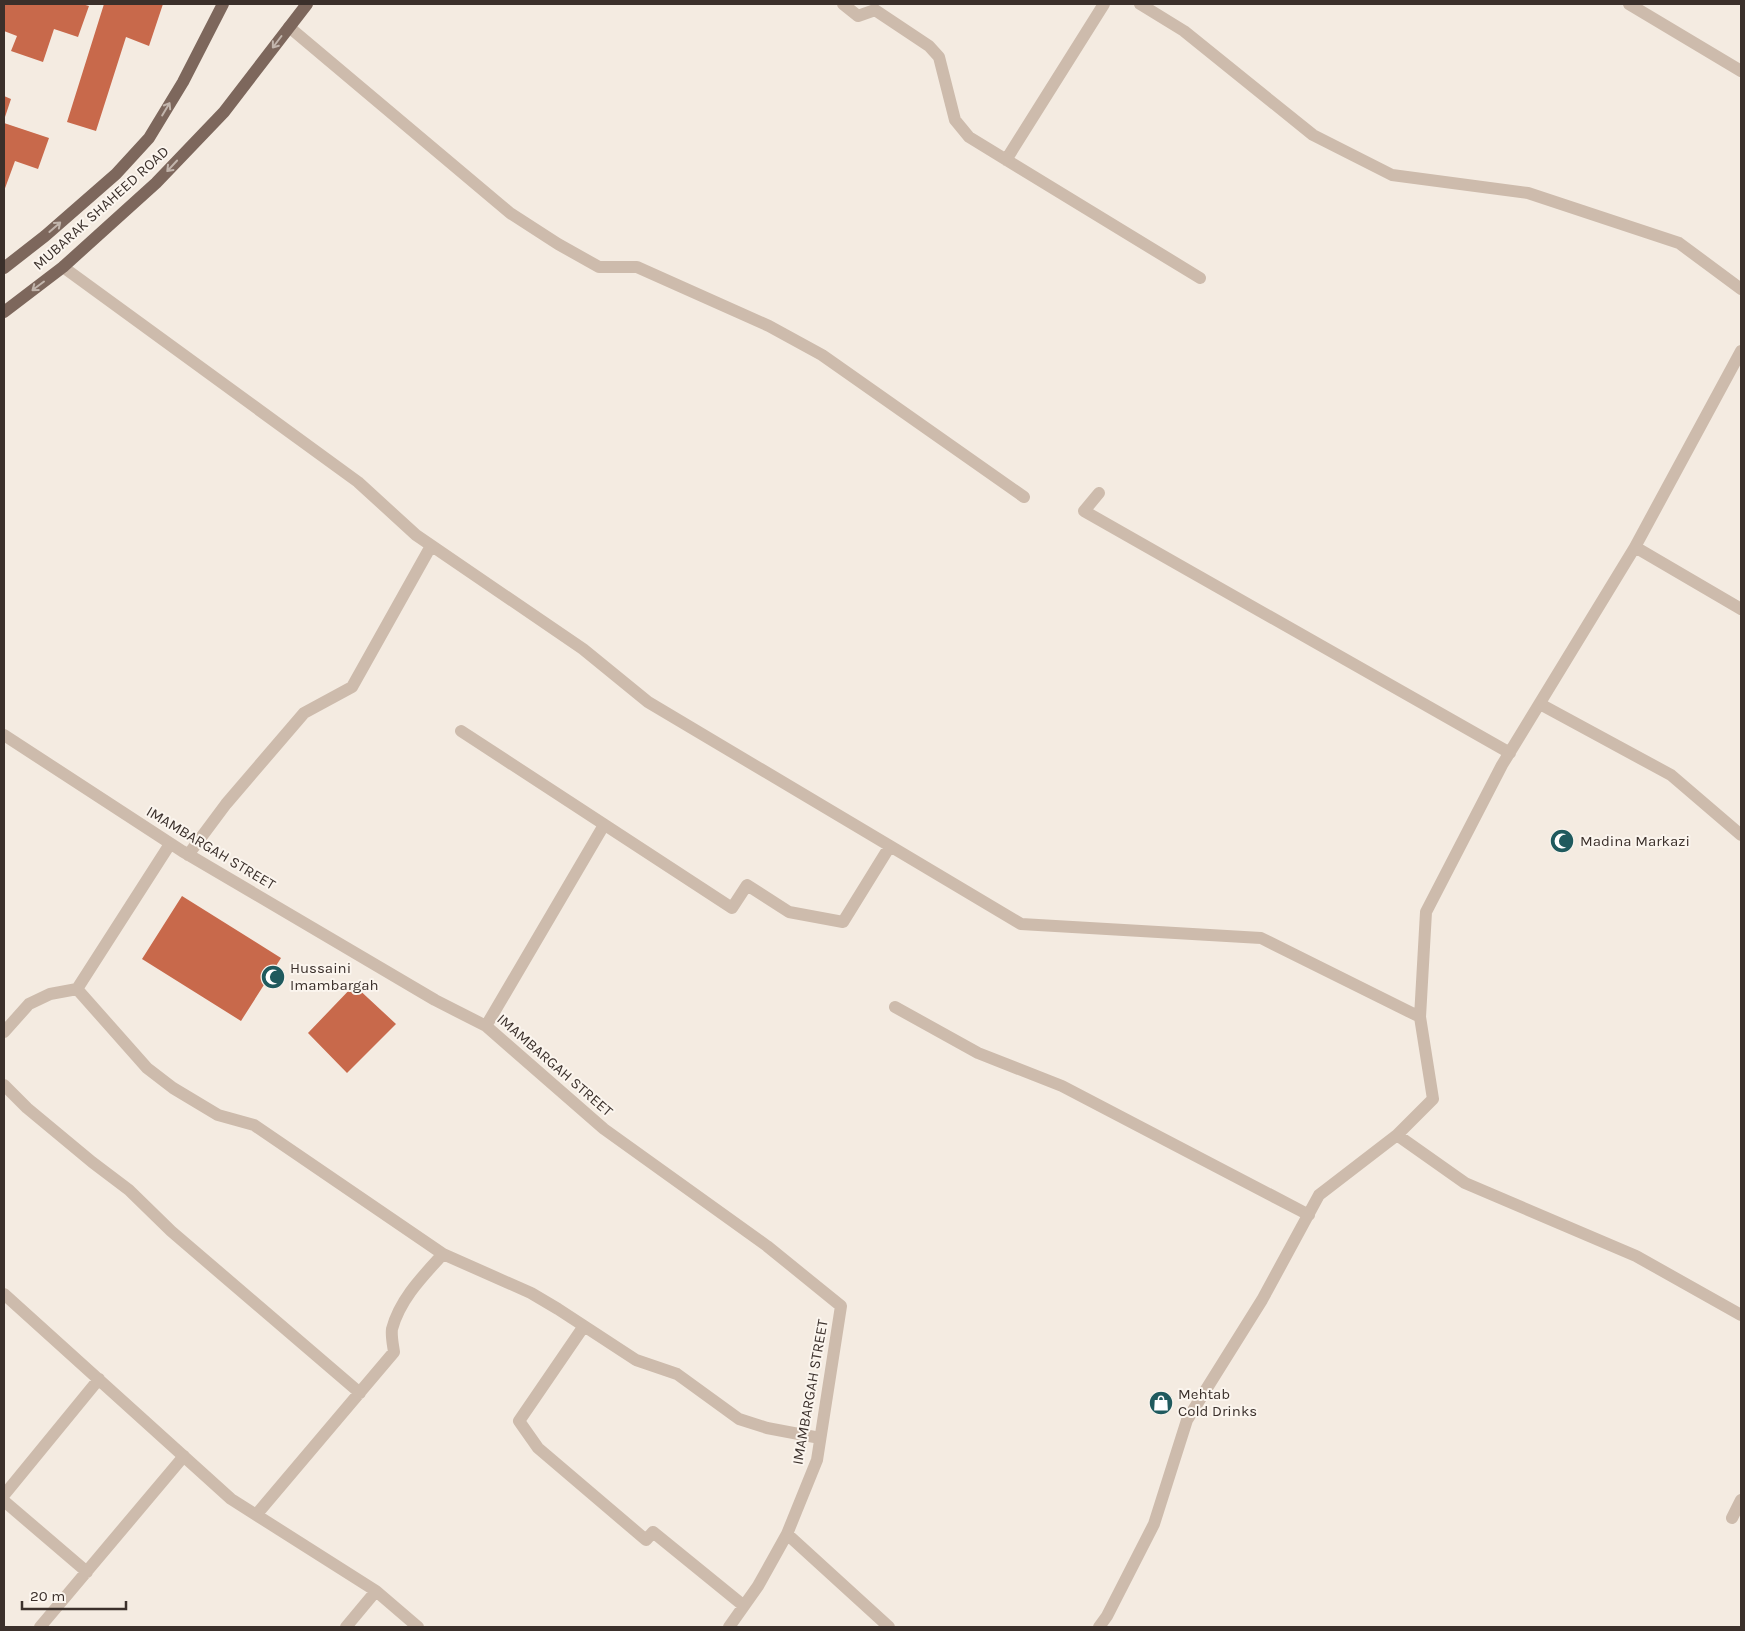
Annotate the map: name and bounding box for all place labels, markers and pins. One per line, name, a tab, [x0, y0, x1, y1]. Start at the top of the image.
mosque icon: Madina Markazi	[1549, 828, 1575, 854]
place label: Madina Markazi	[1580, 832, 1690, 850]
place label: Hussaini Imambargah	[290, 959, 379, 994]
mosque icon: Hussaini Imambargah	[260, 964, 286, 990]
place label: Mehtab Cold Drinks	[1178, 1385, 1257, 1420]
shop icon: Mehtab Cold Drinks	[1148, 1390, 1174, 1416]

